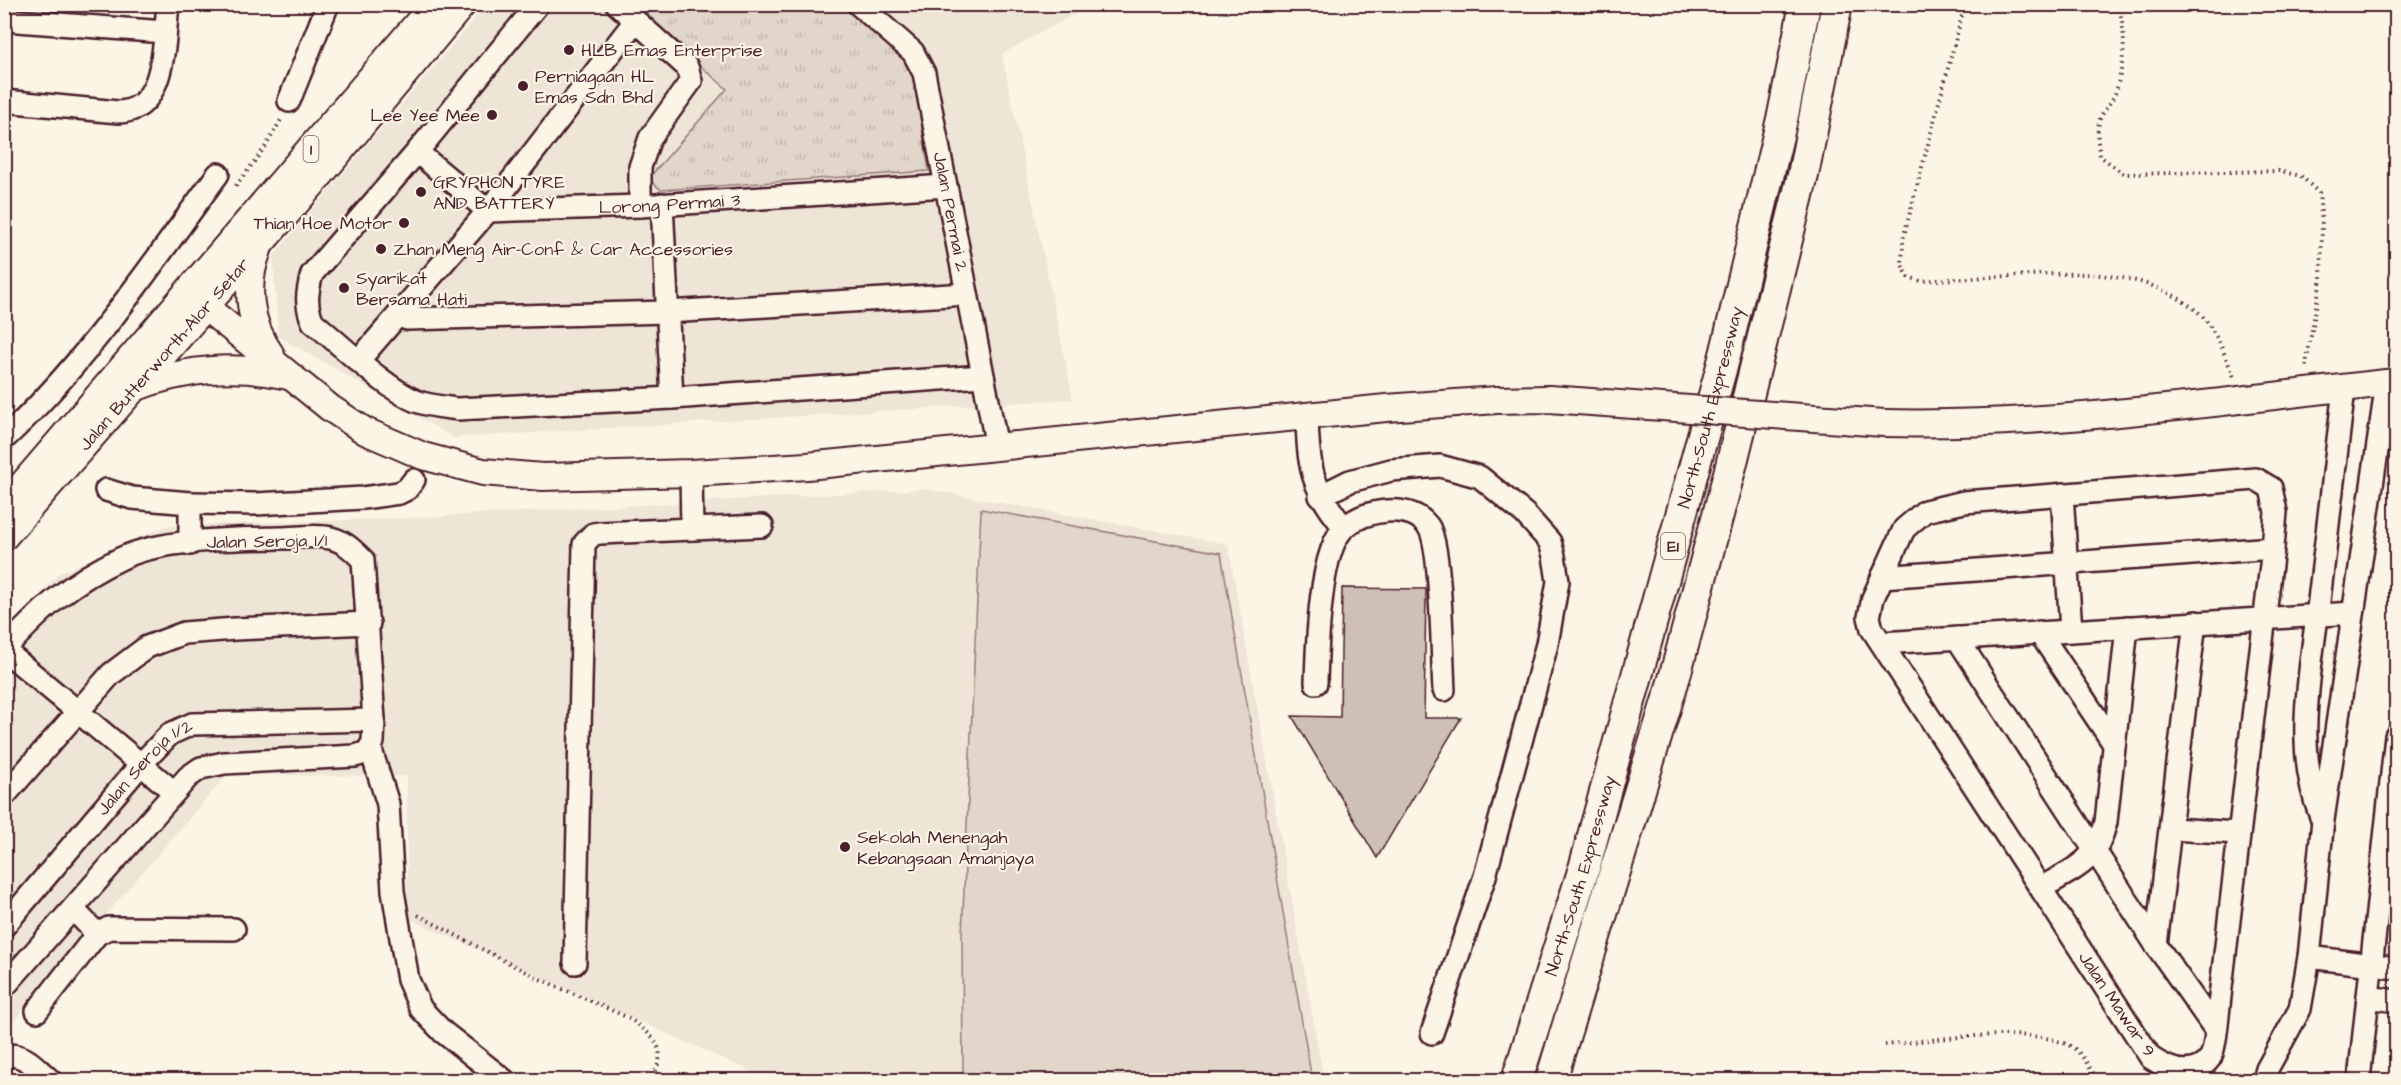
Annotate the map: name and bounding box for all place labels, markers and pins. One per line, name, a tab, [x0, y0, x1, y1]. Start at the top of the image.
place label: HLB Emas Enterprise	[581, 38, 763, 63]
marker: HLB Emas Enterprise	[562, 43, 576, 57]
place label: Perniagaan HL Emas Sdn Bhd	[535, 64, 655, 110]
marker: Perniagaan HL Emas Sdn Bhd	[516, 79, 530, 93]
place label: Lee Yee Mee	[370, 103, 480, 128]
marker: Lee Yee Mee	[485, 108, 499, 122]
place label: GRYPHON TYRE AND BATTERY	[433, 170, 566, 216]
marker: GRYPHON TYRE AND BATTERY	[414, 185, 428, 199]
place label: Thian Hoe Motor	[253, 211, 392, 236]
marker: Thian Hoe Motor	[397, 216, 411, 230]
place label: Zhan Meng Air-Conf & Car Accessories	[393, 237, 733, 263]
marker: Zhan Meng Air-Conf & Car Accessories	[374, 242, 388, 256]
place label: Syarikat Bersama Hati	[356, 266, 467, 312]
marker: Syarikat Bersama Hati	[337, 281, 351, 295]
place label: Sekolah Menengah Kebangsaan Amanjaya	[857, 825, 1034, 872]
marker: Sekolah Menengah Kebangsaan Amanjaya	[838, 840, 852, 854]

